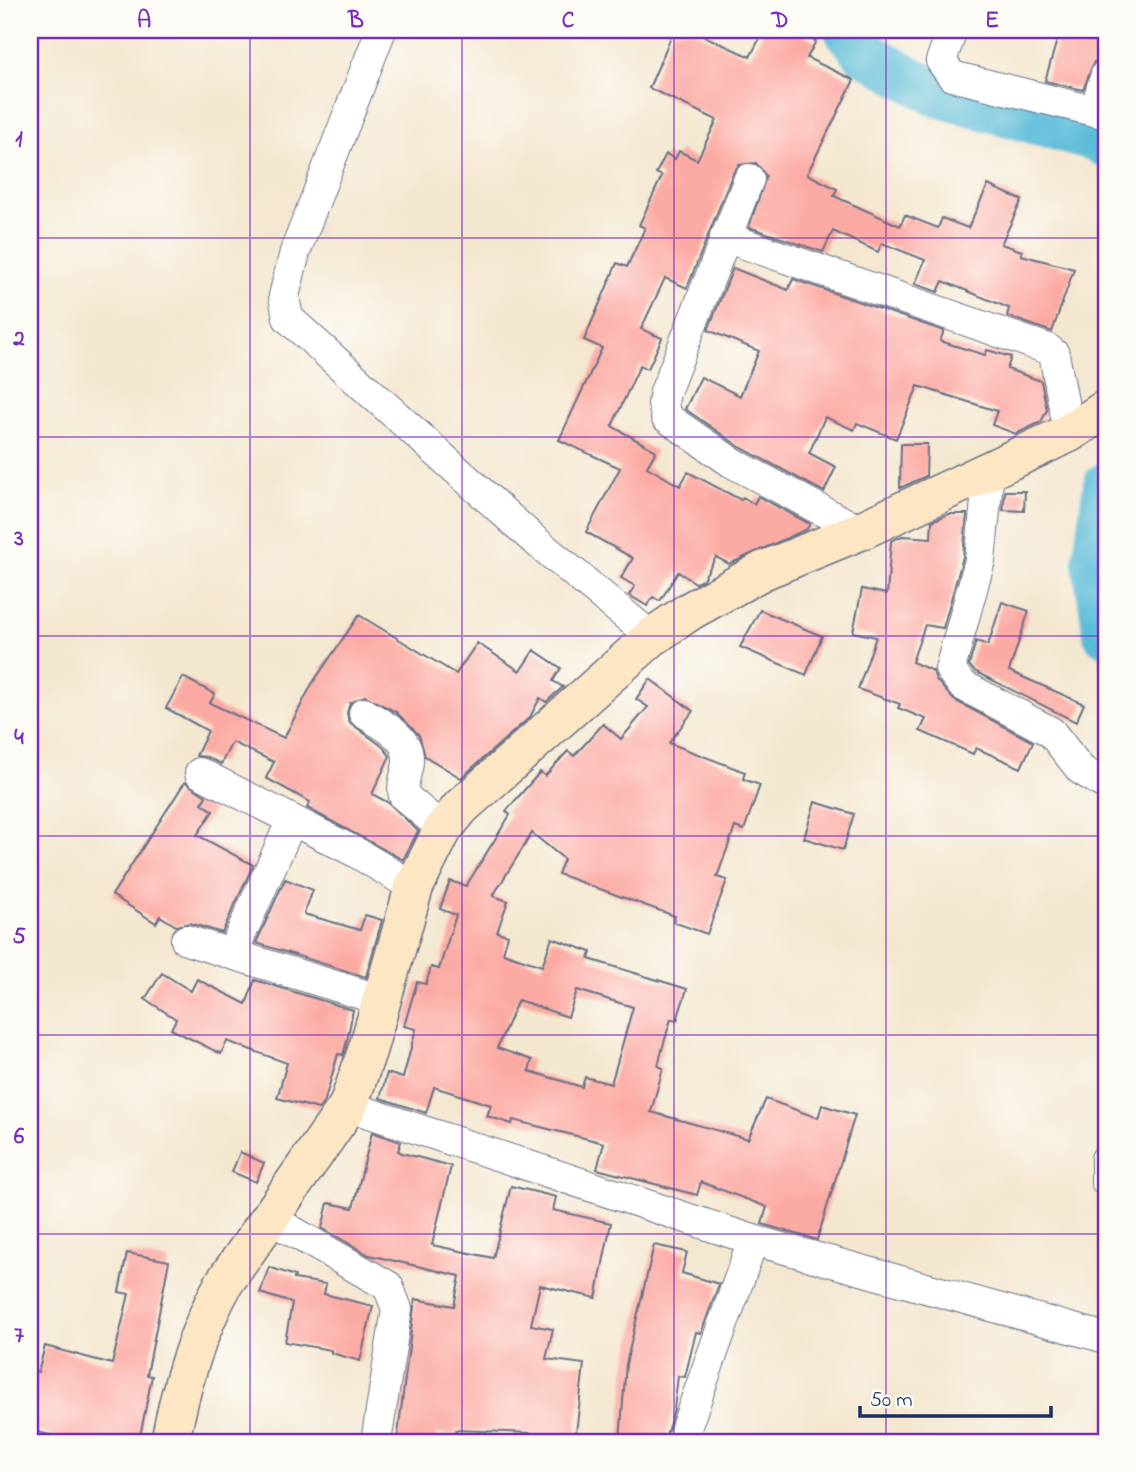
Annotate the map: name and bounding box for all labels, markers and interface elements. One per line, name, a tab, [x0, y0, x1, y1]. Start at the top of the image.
text: A	[137, 5, 151, 38]
text: B	[347, 5, 364, 38]
text: C	[562, 5, 575, 38]
text: D	[771, 5, 788, 38]
text: E	[985, 5, 999, 38]
text: 1	[15, 124, 23, 157]
text: 2	[12, 323, 25, 356]
text: 3	[13, 523, 24, 556]
text: 4	[14, 722, 24, 755]
text: 5	[12, 921, 26, 954]
text: 6	[14, 1121, 25, 1154]
text: 7	[14, 1320, 24, 1353]
scale bar	[860, 1374, 1050, 1418]
text: 50 m	[870, 1386, 913, 1416]

